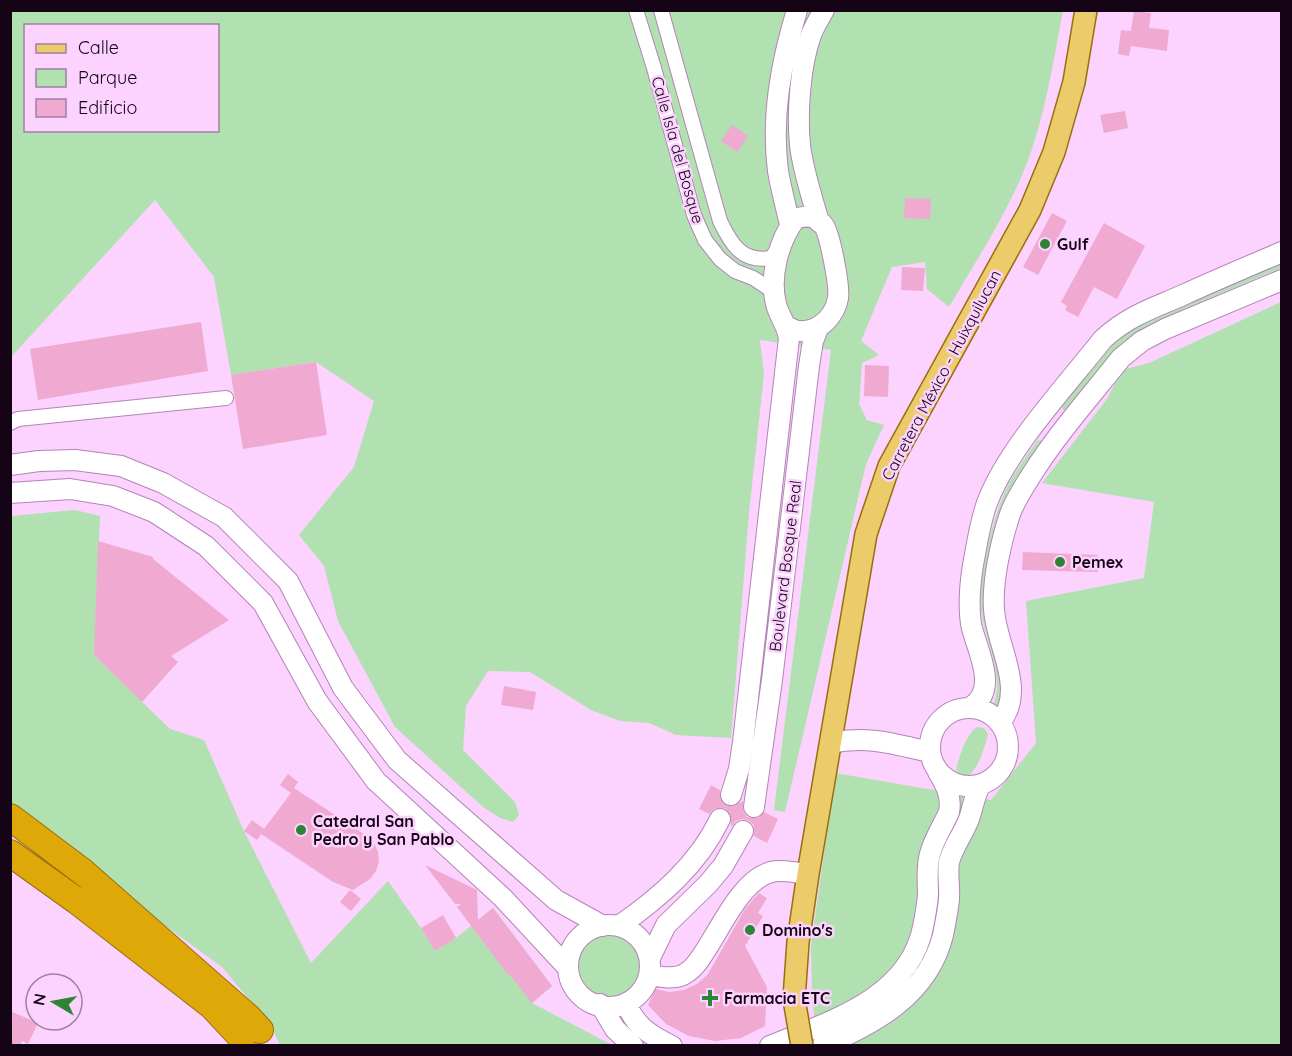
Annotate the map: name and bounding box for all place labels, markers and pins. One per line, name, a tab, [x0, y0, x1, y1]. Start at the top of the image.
place label: Gulf	[1057, 234, 1089, 254]
marker: Gulf	[1038, 237, 1052, 251]
place label: Pemex	[1072, 552, 1123, 572]
marker: Pemex	[1053, 555, 1067, 569]
place label: Catedral San Pedro y San Pablo	[313, 811, 454, 849]
marker: Catedral San Pedro y San Pablo	[294, 823, 308, 837]
place label: Domino's	[762, 920, 833, 940]
marker: Domino's	[743, 923, 757, 937]
place label: Farmacia ETC	[724, 988, 830, 1008]
marker: Farmacia ETC	[701, 989, 719, 1007]

